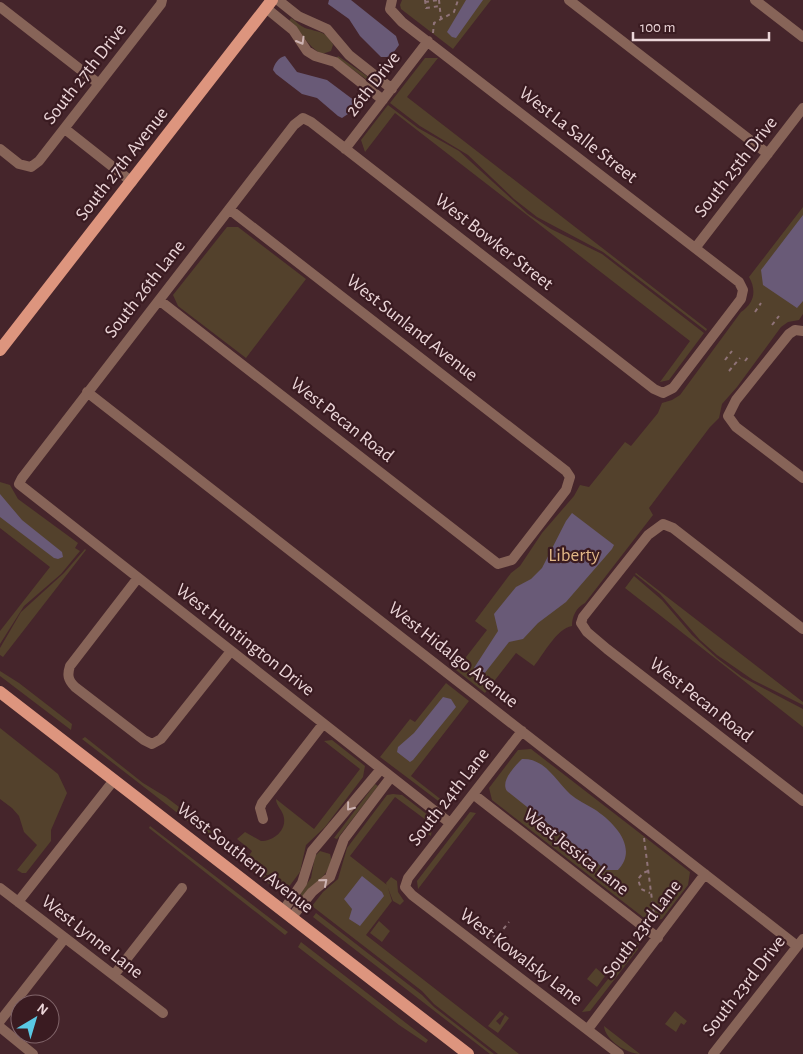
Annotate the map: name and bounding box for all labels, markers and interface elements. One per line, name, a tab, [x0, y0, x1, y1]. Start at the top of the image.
scale bar	[633, 10, 769, 42]
street label: South 27th Drive	[40, 20, 130, 128]
text: 100 m	[640, 20, 675, 35]
one-way arrow	[295, 36, 305, 45]
street label: 26th Drive	[342, 48, 404, 120]
street label: West La Salle Street	[515, 83, 641, 187]
street label: South 27th Avenue	[72, 104, 172, 224]
street label: South 25th Drive	[691, 113, 781, 221]
street label: West Bowker Street	[431, 190, 557, 294]
street label: South 26th Lane	[101, 237, 189, 341]
street label: West Sunland Avenue	[343, 271, 481, 385]
street label: West Pecan Road	[287, 374, 397, 466]
park label: Liberty	[548, 546, 600, 565]
street label: West Huntington Drive	[172, 580, 318, 700]
street label: West Hidalgo Avenue	[384, 599, 522, 711]
street label: West Pecan Road	[646, 654, 756, 746]
street label: South 24th Lane	[405, 744, 493, 850]
street label: West Southern Avenue	[173, 799, 317, 917]
one-way arrow	[348, 801, 356, 810]
street label: West Jessica Lane	[520, 805, 632, 899]
street label: South 23rd Lane	[599, 876, 685, 982]
one-way arrow	[318, 878, 327, 887]
street label: West Lynne Lane	[38, 892, 146, 982]
street label: West Kowalsky Lane	[456, 905, 586, 1009]
street label: South 23rd Drive	[699, 932, 789, 1040]
north arrow	[10, 994, 60, 1044]
text: N	[34, 1001, 51, 1018]

